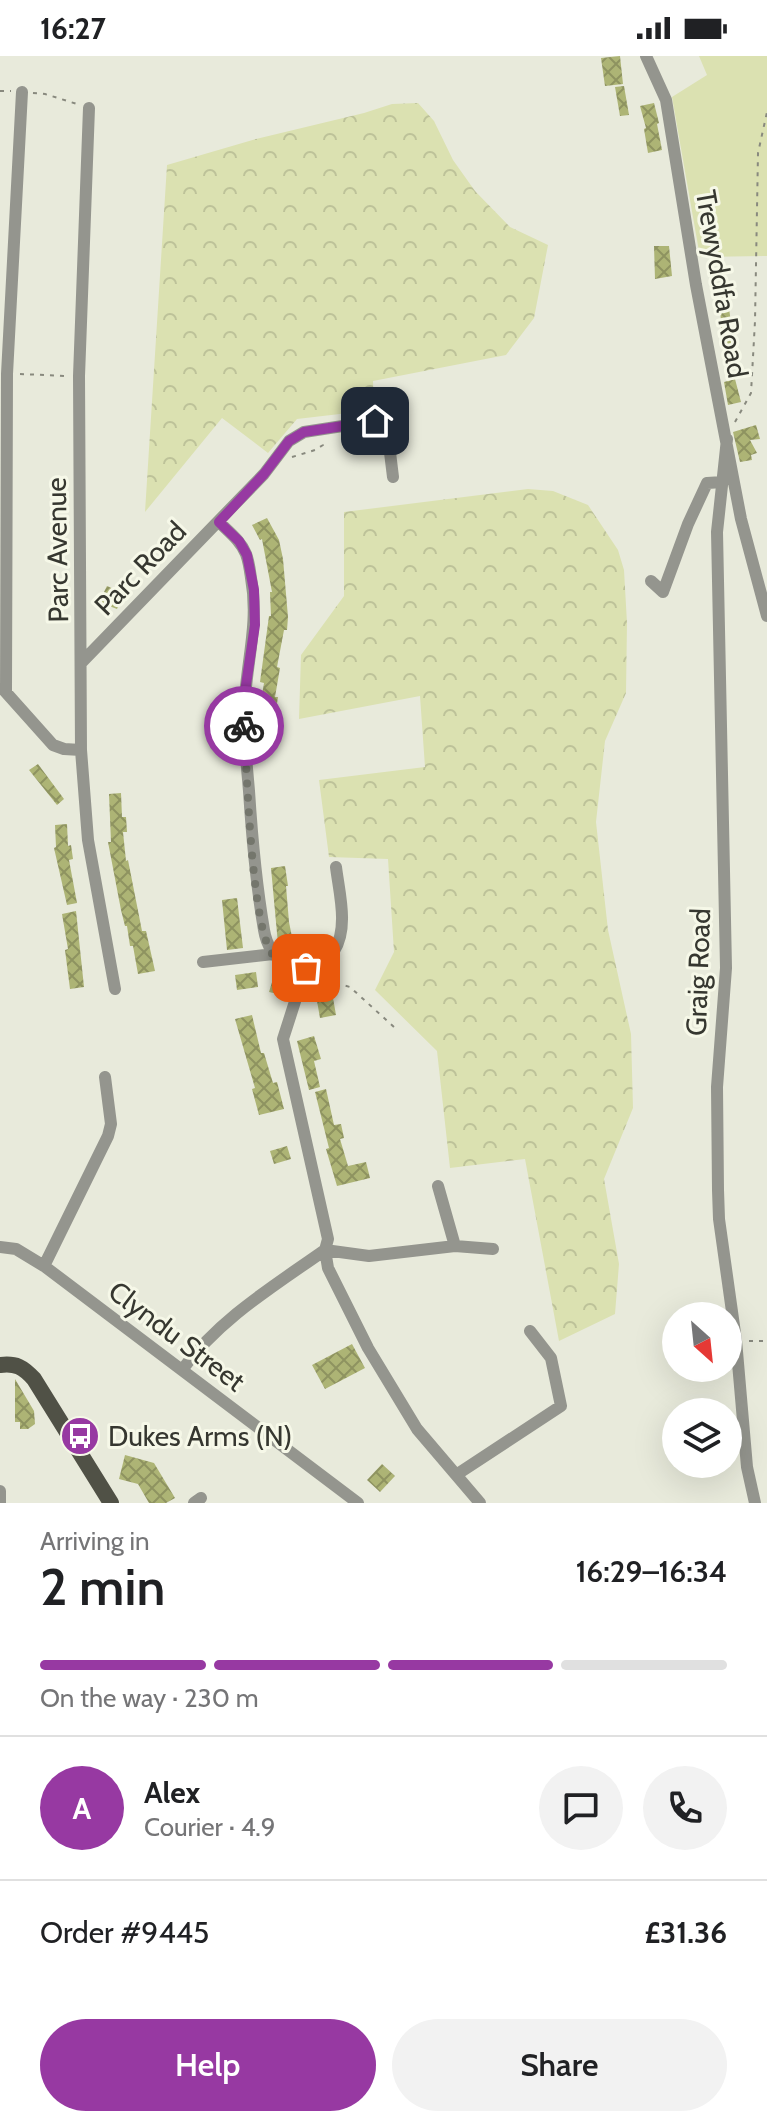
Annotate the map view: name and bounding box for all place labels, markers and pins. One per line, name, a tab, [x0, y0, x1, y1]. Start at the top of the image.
pin	[341, 387, 409, 455]
pin	[272, 934, 340, 1002]
bus stop icon: Dukes Arms (N)	[59, 1415, 101, 1457]
place label: Dukes Arms (N)	[108, 1419, 292, 1453]

